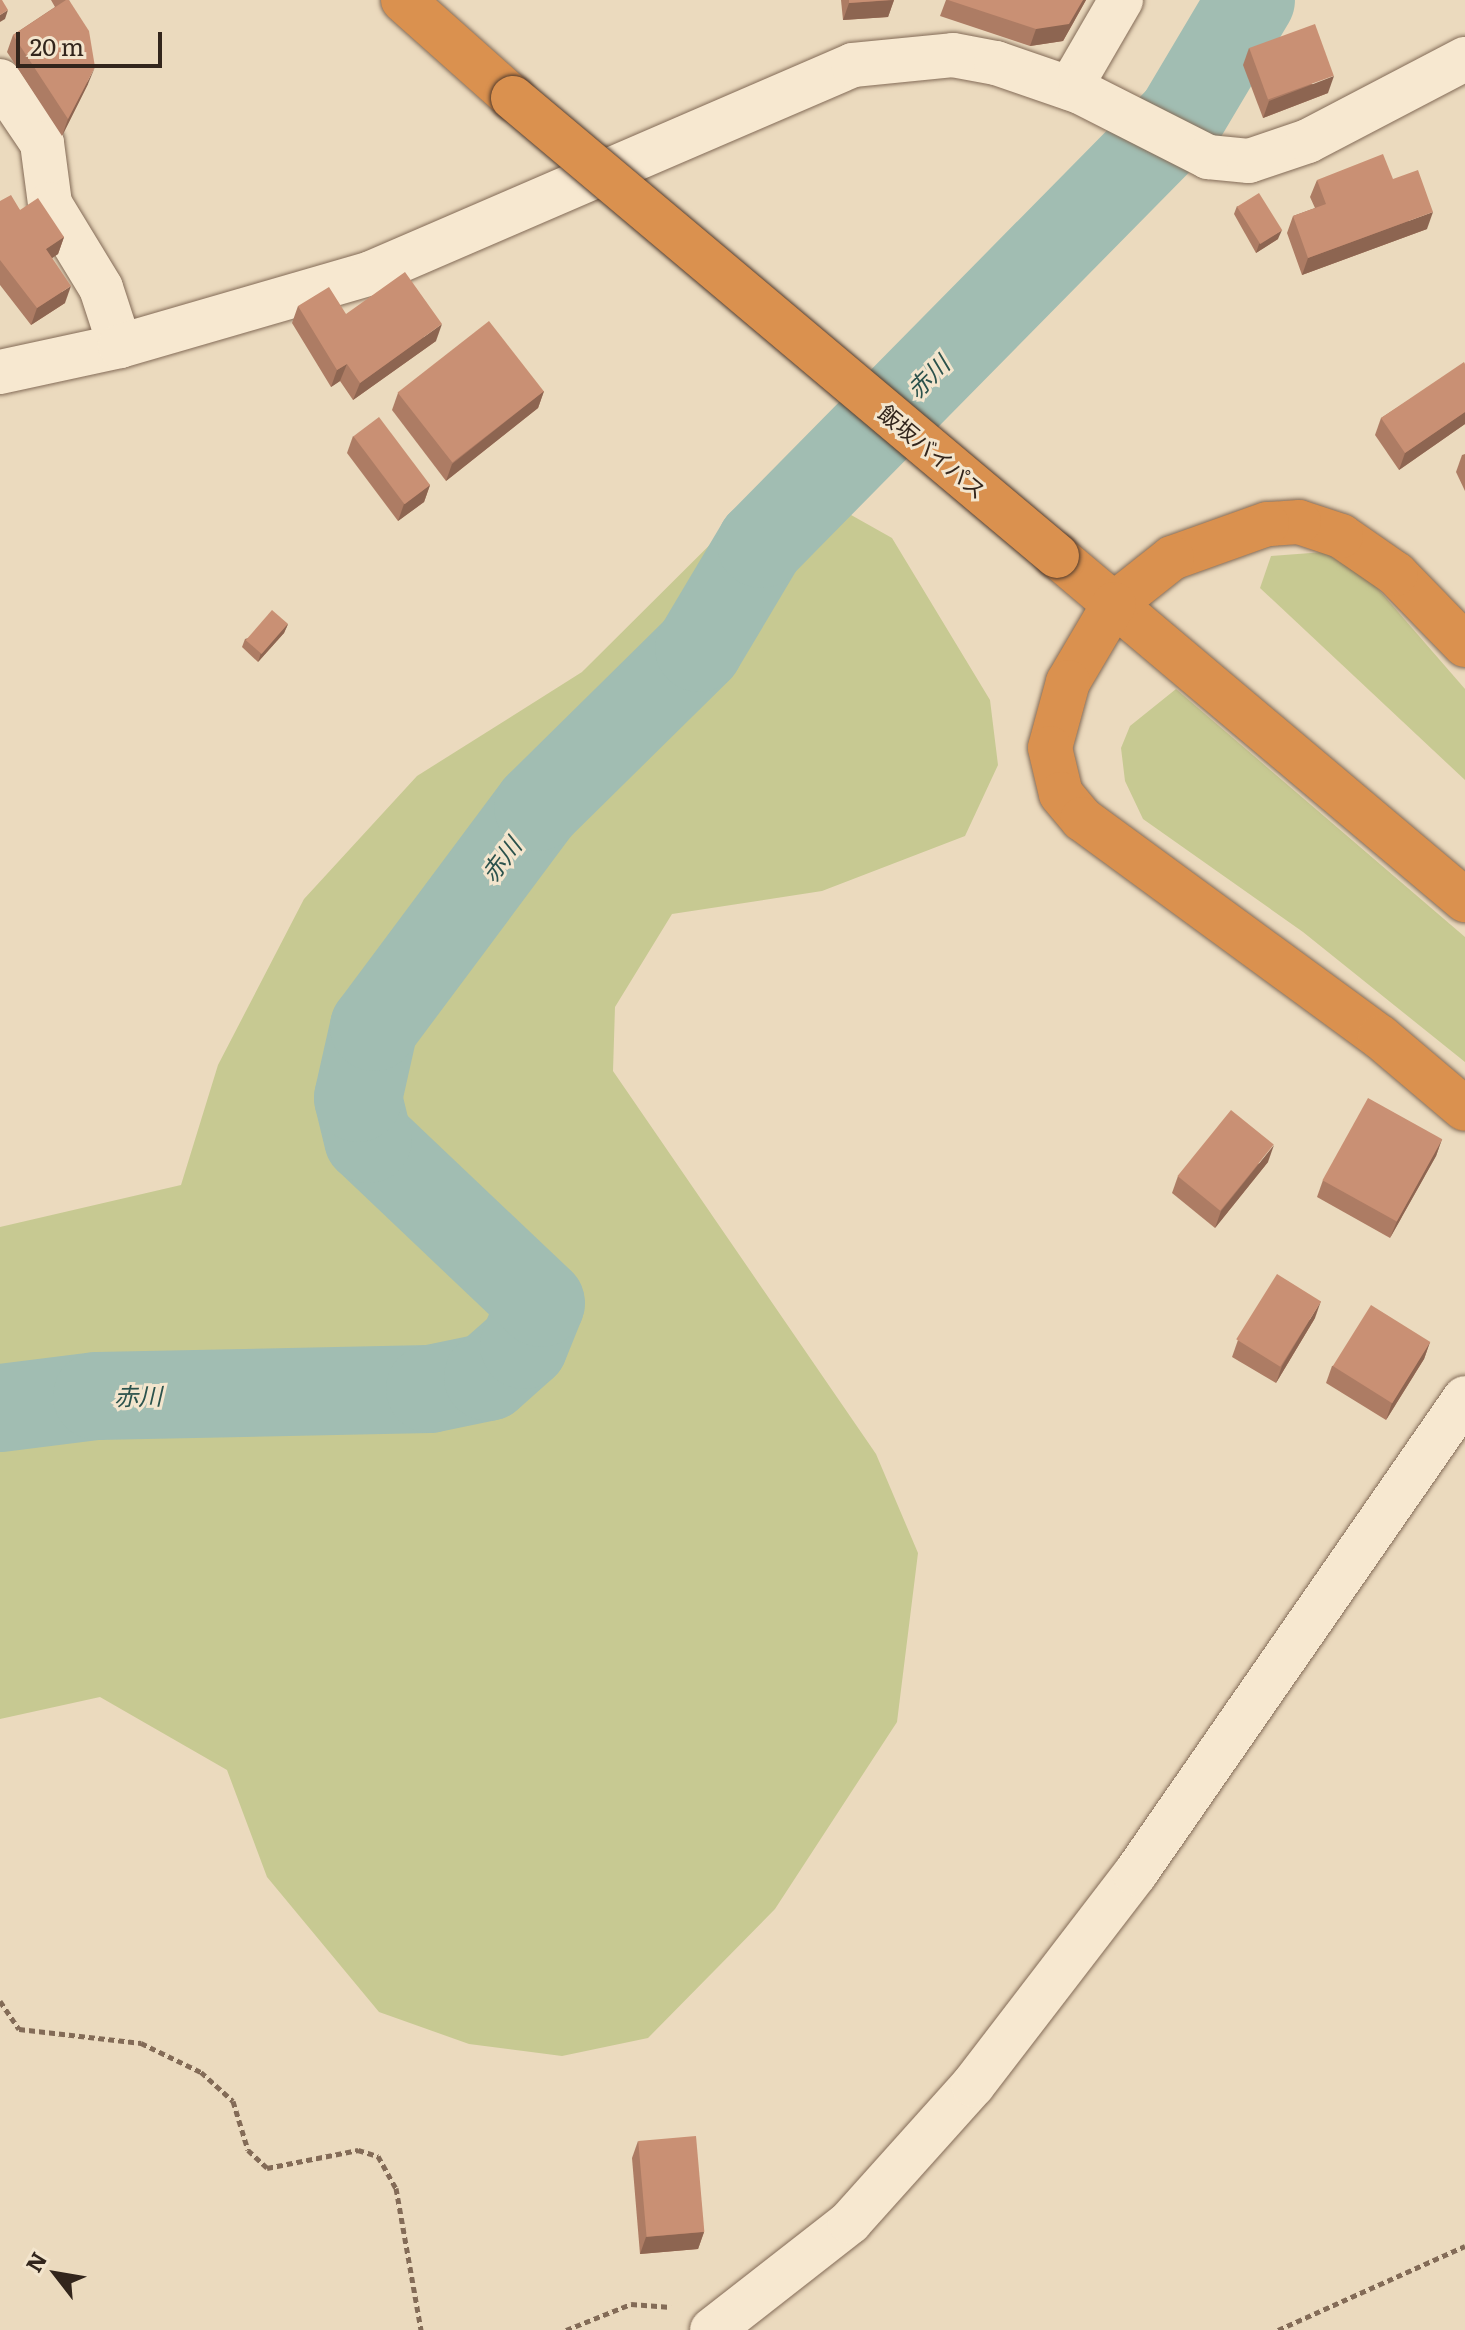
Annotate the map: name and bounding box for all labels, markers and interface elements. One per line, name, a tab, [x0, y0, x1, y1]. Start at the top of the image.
scale bar	[20, 16, 166, 66]
text: 20 m	[30, 28, 84, 63]
water label: 赤川	[900, 349, 954, 403]
street label: 飯坂バイパス	[874, 398, 992, 504]
water label: 赤川	[474, 831, 526, 887]
water label: 赤川	[114, 1380, 162, 1410]
north arrow	[16, 2234, 96, 2314]
text: N	[16, 2245, 54, 2278]

